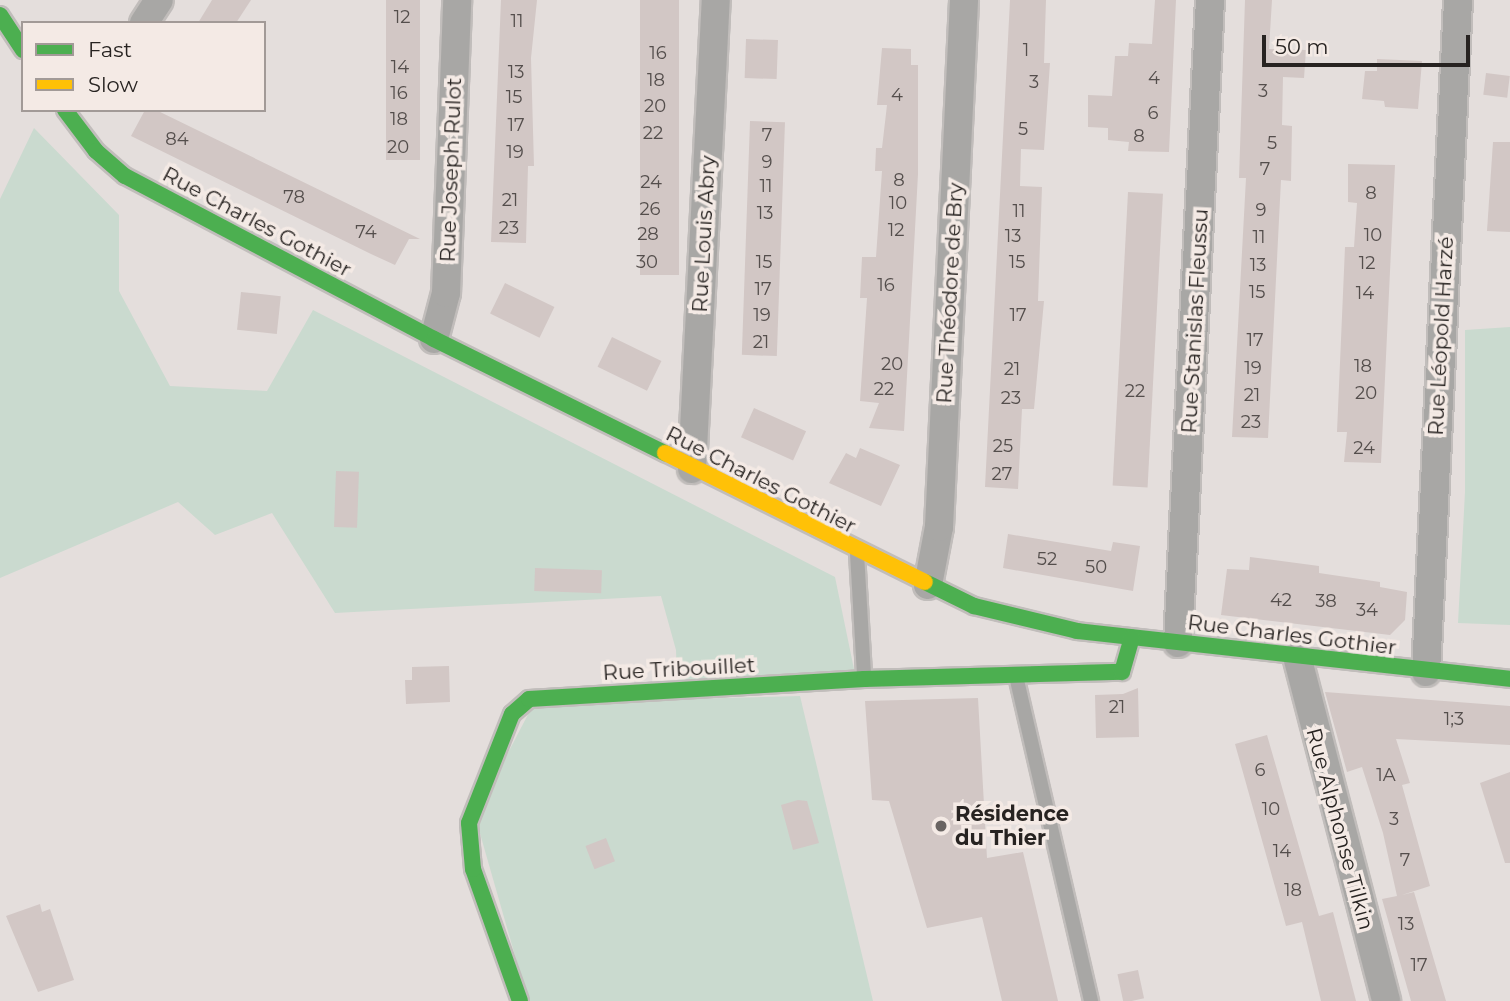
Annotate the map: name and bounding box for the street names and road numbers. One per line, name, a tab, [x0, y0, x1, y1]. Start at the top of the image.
street label: Rue Joseph Rulot	[435, 77, 467, 263]
street label: Rue Louis Abry	[687, 155, 721, 313]
street label: Rue Charles Gothier	[158, 162, 356, 282]
street label: Rue Théodore de Bry	[932, 182, 968, 404]
street label: Rue Stanislas Fleussu	[1177, 208, 1213, 434]
street label: Rue Léopold Harzé	[1423, 236, 1459, 436]
street label: Rue Charles Gothier	[662, 421, 860, 539]
street label: Rue Charles Gothier	[1186, 610, 1398, 660]
street label: Rue Tribouillet	[602, 652, 756, 686]
street label: Rue Alphonse Tilkin	[1301, 725, 1379, 933]

